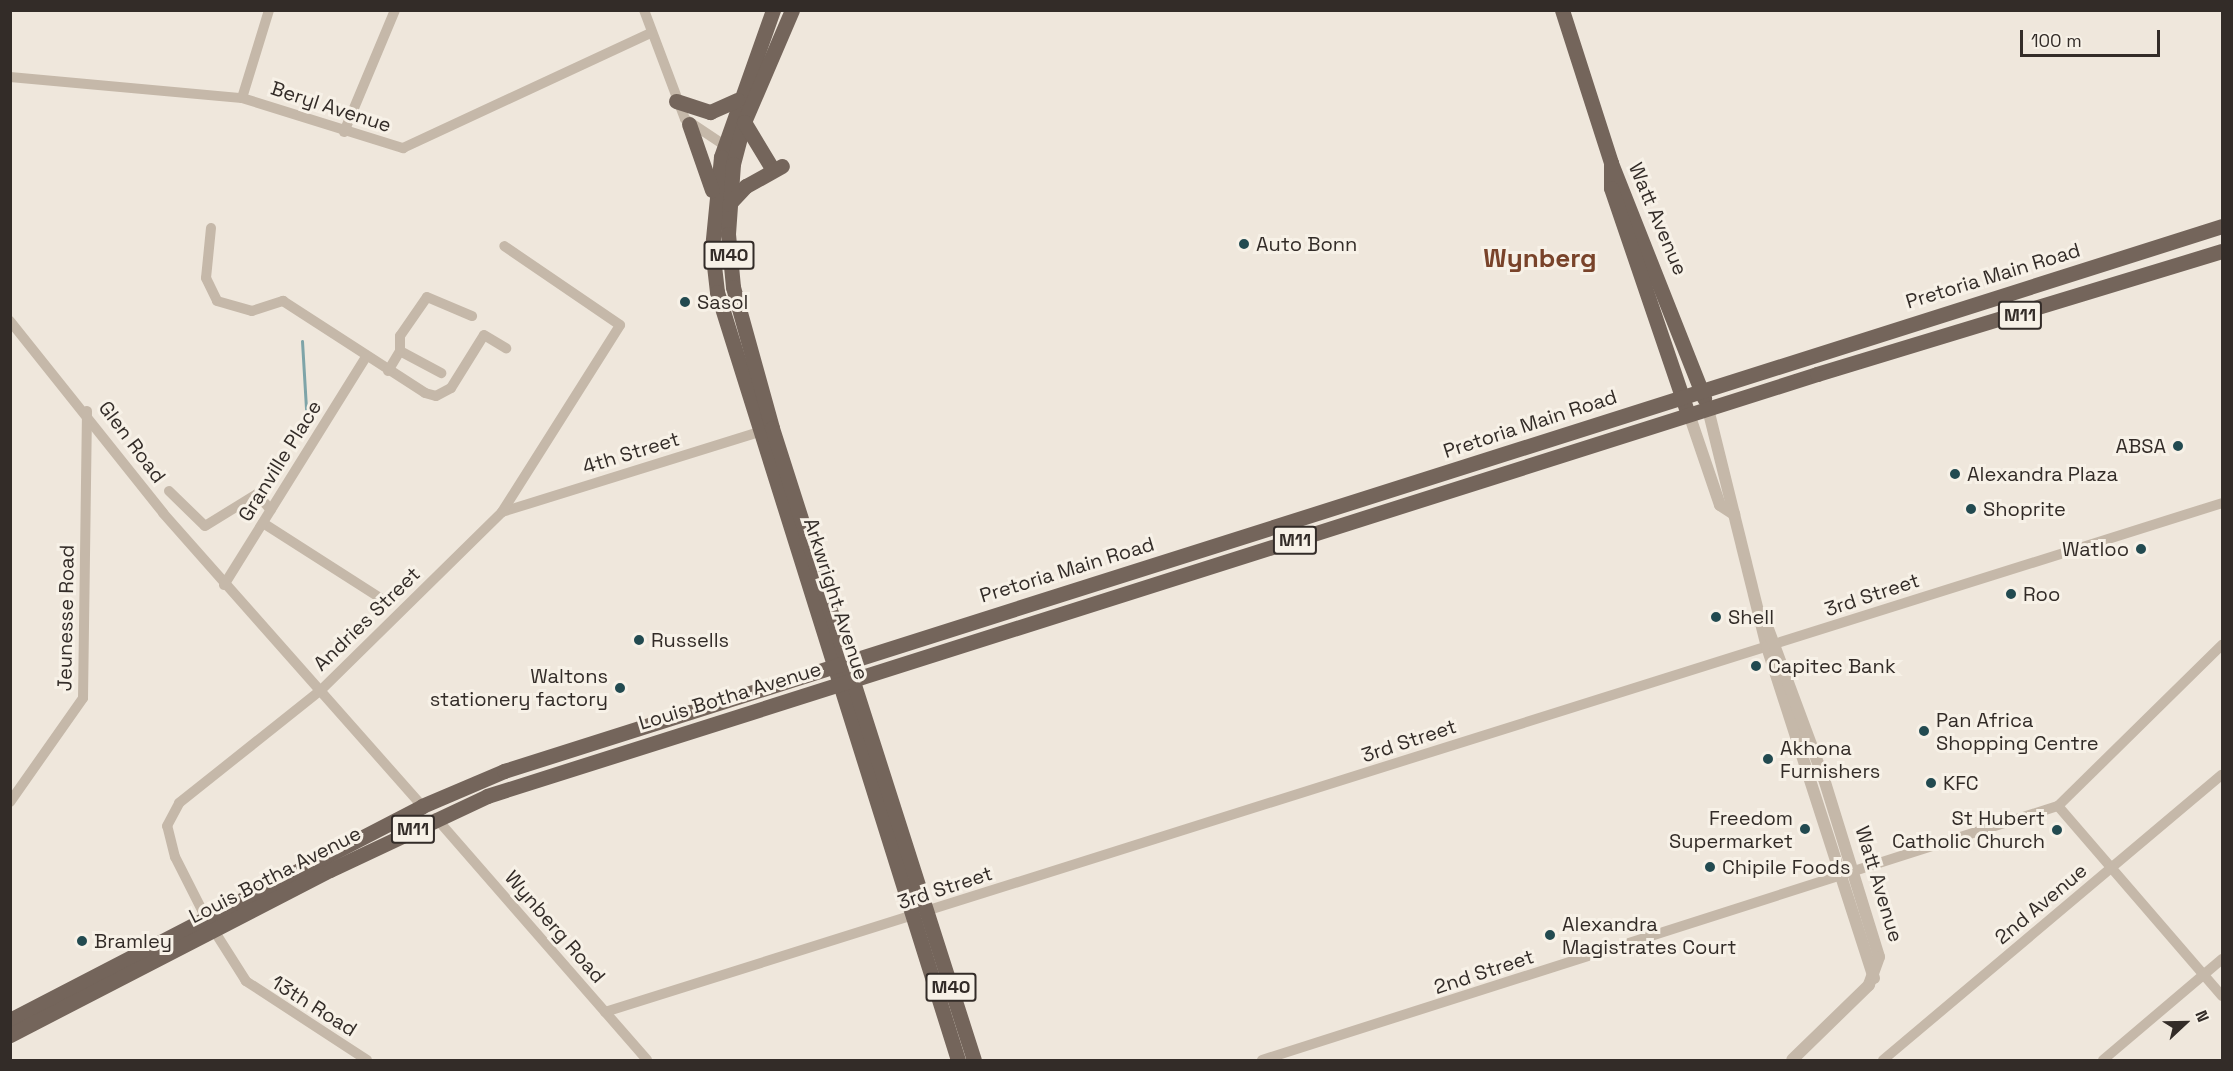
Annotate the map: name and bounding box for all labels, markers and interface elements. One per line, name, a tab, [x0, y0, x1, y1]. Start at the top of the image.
scale bar	[2023, 18, 2162, 56]
text: 100 m	[2031, 29, 2082, 52]
street label: Beryl Avenue	[268, 76, 394, 138]
street label: Watt Avenue	[1623, 159, 1693, 279]
place label: Auto Bonn	[1256, 232, 1357, 256]
marker: Auto Bonn	[1237, 237, 1251, 251]
street label: Pretoria Main Road	[1903, 238, 2083, 314]
road number: M40	[704, 240, 754, 270]
district label: Wynberg	[1483, 243, 1597, 275]
place label: Sasol	[697, 290, 748, 314]
marker: Sasol	[678, 295, 692, 309]
road number: M11	[1998, 300, 2042, 330]
street label: Pretoria Main Road	[1440, 385, 1620, 463]
street label: Glen Road	[93, 396, 171, 488]
street label: Granville Place	[233, 396, 327, 526]
street label: 4th Street	[580, 427, 682, 479]
place label: ABSA	[2115, 434, 2166, 458]
marker: ABSA	[2171, 439, 2185, 453]
place label: Alexandra Plaza	[1967, 462, 2118, 486]
marker: Alexandra Plaza	[1948, 467, 1962, 481]
place label: Shoprite	[1983, 497, 2066, 521]
marker: Shoprite	[1964, 502, 1978, 516]
street label: Arkwright Avenue	[798, 515, 874, 683]
road number: M11	[1272, 525, 1318, 555]
street label: Pretoria Main Road	[977, 532, 1157, 608]
place label: Watloo	[2062, 537, 2129, 561]
marker: Watloo	[2134, 542, 2148, 556]
street label: Jeunesse Road	[53, 544, 79, 692]
street label: Andries Street	[309, 562, 425, 676]
street label: 3rd Street	[1821, 568, 1923, 622]
place label: Roo	[2023, 582, 2060, 606]
marker: Roo	[2004, 587, 2018, 601]
place label: Shell	[1728, 605, 1774, 629]
marker: Shell	[1709, 610, 1723, 624]
place label: Russells	[651, 628, 729, 652]
marker: Russells	[632, 633, 646, 647]
place label: Capitec Bank	[1768, 654, 1896, 678]
street label: Louis Botha Avenue	[636, 657, 824, 735]
marker: Capitec Bank	[1749, 659, 1763, 673]
place label: Waltons stationery factory	[430, 664, 608, 711]
marker: Waltons stationery factory	[613, 681, 627, 695]
place label: Pan Africa Shopping Centre	[1936, 708, 2099, 755]
street label: 3rd Street	[1358, 714, 1460, 768]
marker: Pan Africa Shopping Centre	[1917, 724, 1931, 738]
place label: Akhona Furnishers	[1780, 736, 1880, 783]
marker: Akhona Furnishers	[1761, 752, 1775, 766]
place label: KFC	[1943, 771, 1979, 795]
marker: KFC	[1924, 776, 1938, 790]
place label: Freedom Supermarket	[1669, 806, 1793, 853]
place label: St Hubert Catholic Church	[1892, 807, 2045, 854]
road number: M11	[390, 814, 436, 844]
street label: Louis Botha Avenue	[185, 821, 365, 929]
marker: Freedom Supermarket	[1798, 822, 1812, 836]
street label: Watt Avenue	[1850, 823, 1908, 945]
marker: St Hubert Catholic Church	[2050, 823, 2064, 837]
place label: Chipile Foods	[1722, 855, 1850, 879]
street label: 2nd Avenue	[1990, 858, 2092, 950]
marker: Chipile Foods	[1703, 860, 1717, 874]
street label: 3rd Street	[894, 861, 996, 915]
street label: Wynberg Road	[500, 866, 610, 988]
place label: Alexandra Magistrates Court	[1562, 912, 1736, 959]
marker: Alexandra Magistrates Court	[1543, 928, 1557, 942]
place label: Bramley	[94, 929, 172, 953]
marker: Bramley	[75, 934, 89, 948]
street label: 2nd Street	[1431, 945, 1537, 999]
street label: 13th Road	[267, 970, 361, 1042]
road number: M40	[926, 972, 976, 1002]
north arrow	[2155, 993, 2215, 1053]
text: N	[2190, 1007, 2214, 1025]

